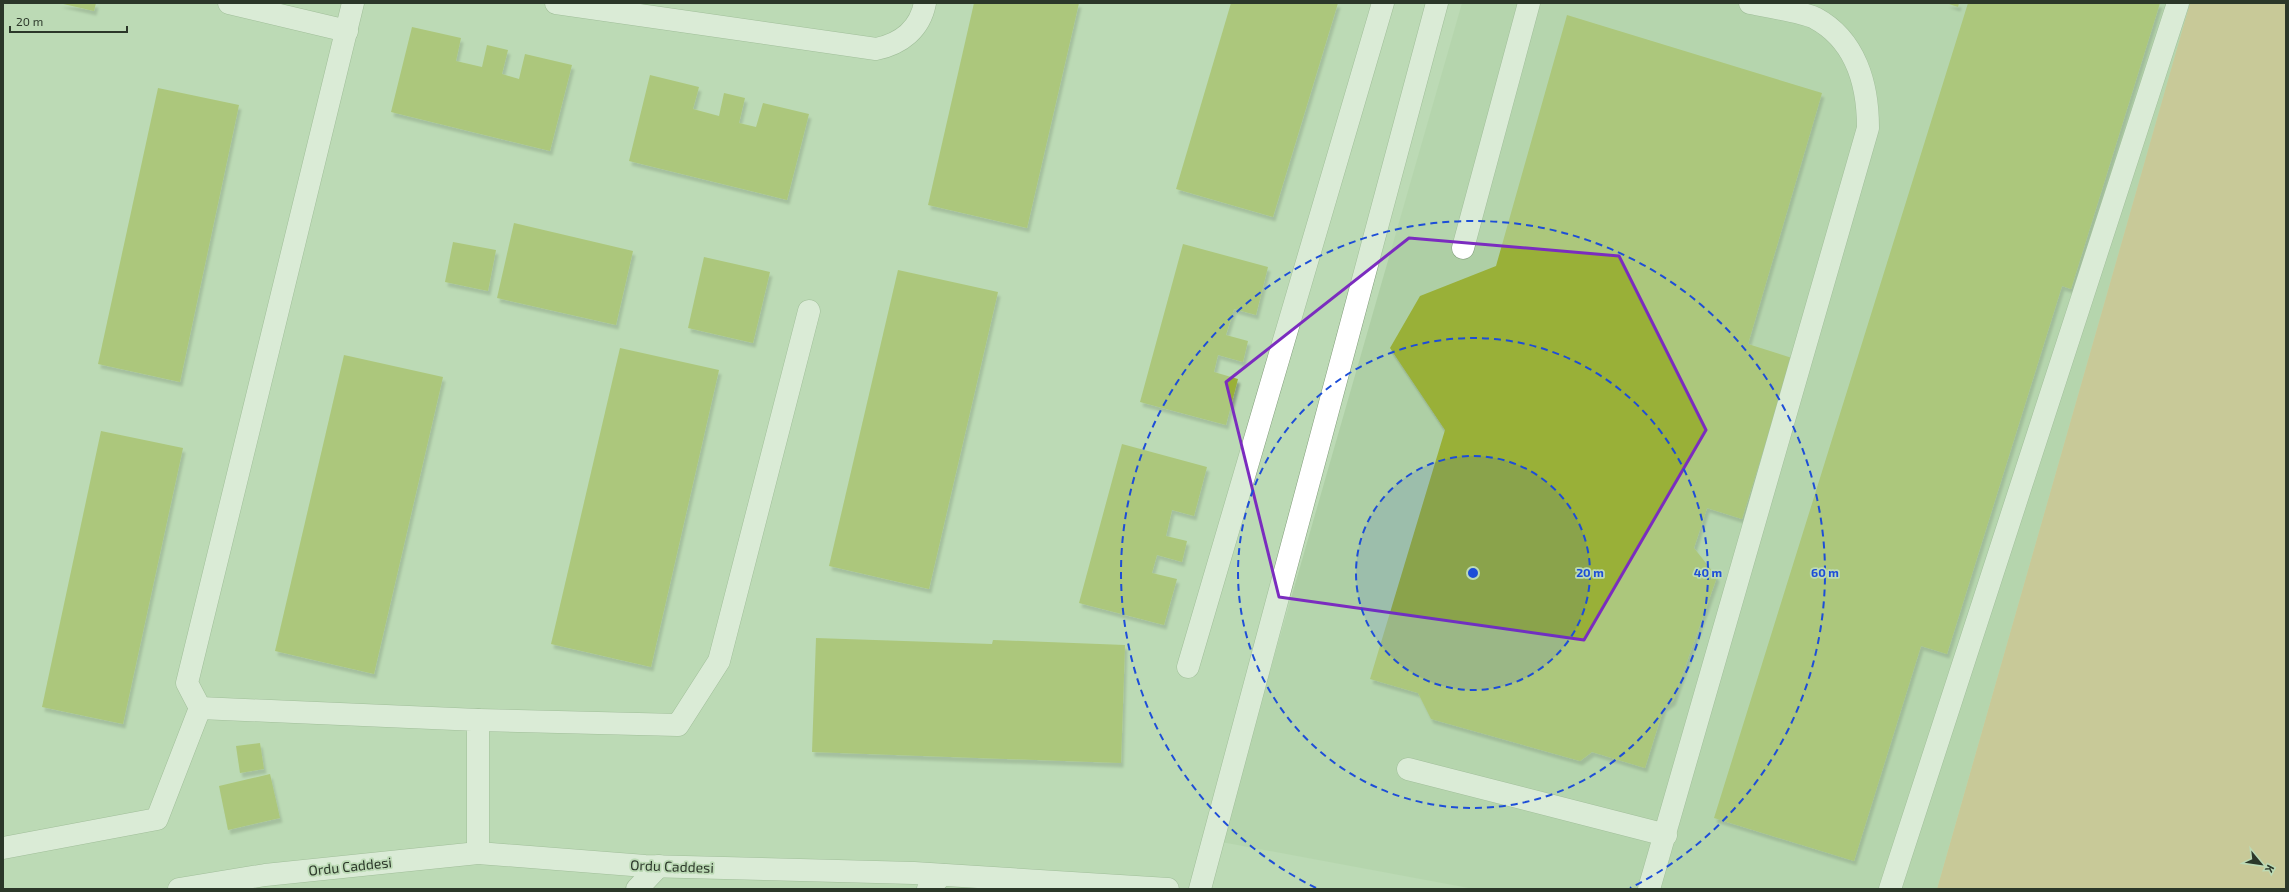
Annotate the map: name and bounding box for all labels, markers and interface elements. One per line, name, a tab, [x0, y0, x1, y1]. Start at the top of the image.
scale bar	[10, 8, 127, 34]
text: 20 m	[16, 14, 43, 28]
text: 20 m	[1576, 565, 1604, 579]
text: 40 m	[1694, 565, 1722, 579]
text: 60 m	[1811, 565, 1839, 579]
centre of rings	[1466, 566, 1480, 580]
north arrow	[2241, 844, 2281, 884]
street label: Ordu Caddesi	[307, 853, 393, 879]
street label: Ordu Caddesi	[630, 856, 714, 876]
text: K	[2263, 863, 2278, 875]

